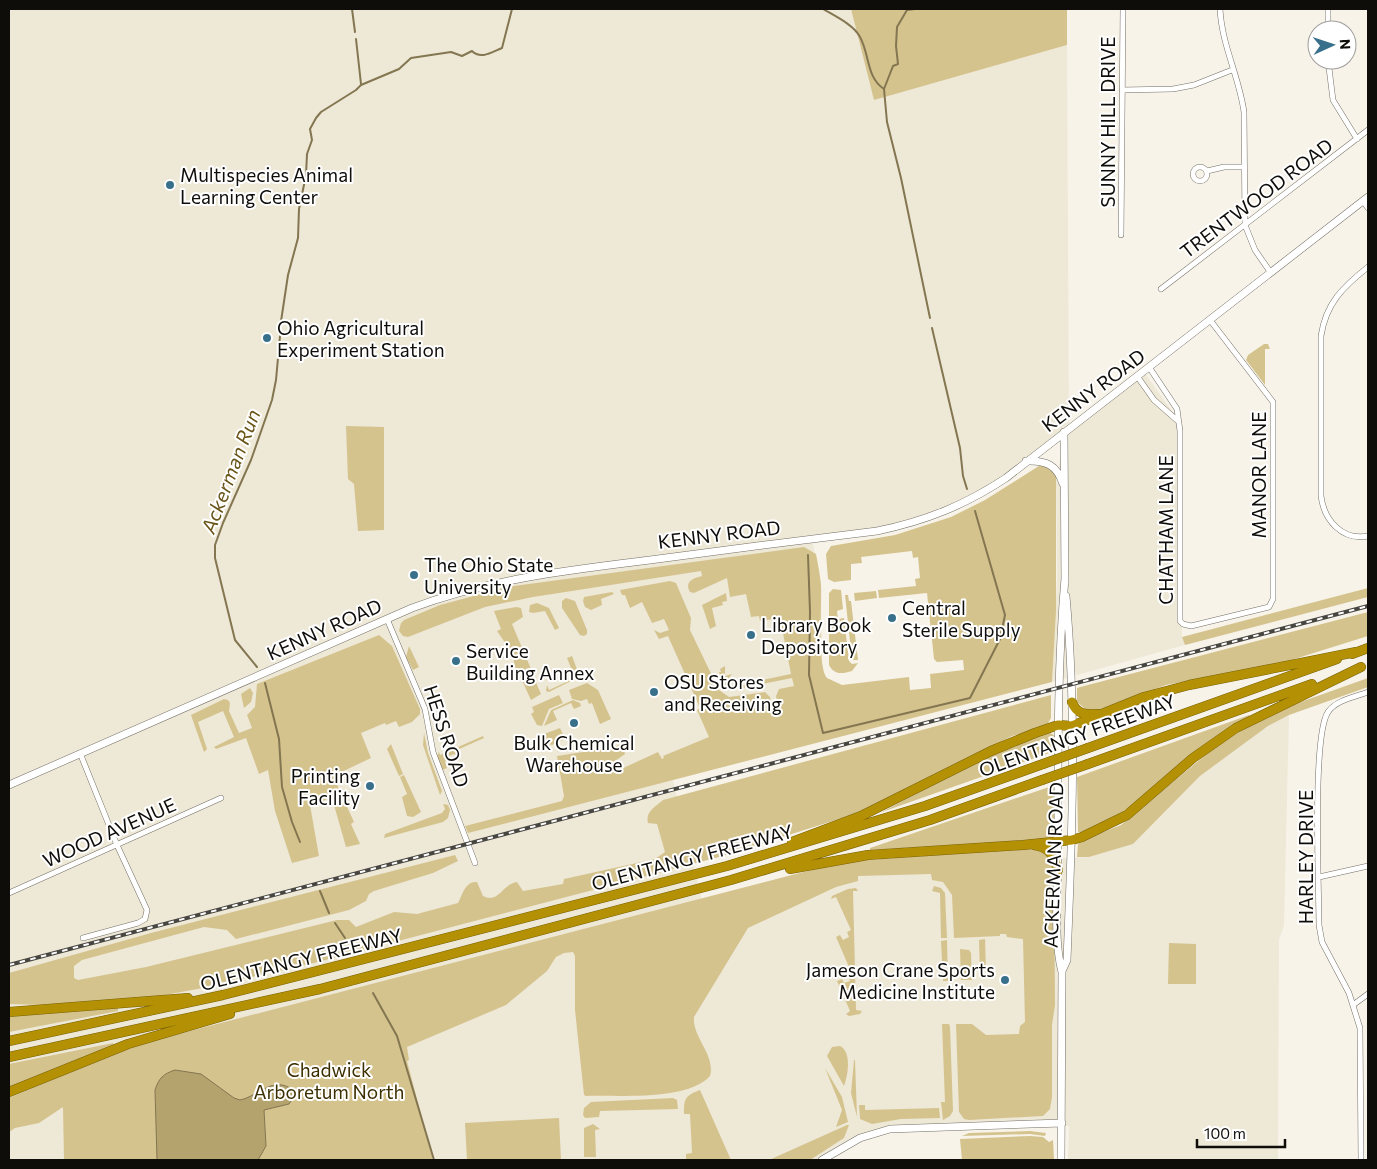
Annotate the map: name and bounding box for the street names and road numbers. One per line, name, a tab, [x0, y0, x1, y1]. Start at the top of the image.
street label: SUNNY HILL DRIVE	[1096, 36, 1119, 208]
street label: TRENTWOOD ROAD	[1175, 133, 1337, 263]
street label: KENNY ROAD	[1037, 344, 1149, 436]
street label: MANOR LANE	[1247, 411, 1270, 539]
street label: CHATHAM LANE	[1154, 455, 1177, 605]
street label: KENNY ROAD	[656, 515, 782, 553]
street label: KENNY ROAD	[263, 593, 385, 665]
street label: HESS ROAD	[420, 682, 474, 790]
street label: OLENTANGY FREEWAY	[976, 689, 1178, 781]
street label: ACKERMAN ROAD	[1039, 782, 1067, 948]
street label: HARLEY DRIVE	[1294, 790, 1317, 924]
street label: WOOD AVENUE	[39, 792, 179, 872]
street label: OLENTANGY FREEWAY	[589, 819, 795, 895]
street label: OLENTANGY FREEWAY	[198, 923, 404, 995]

